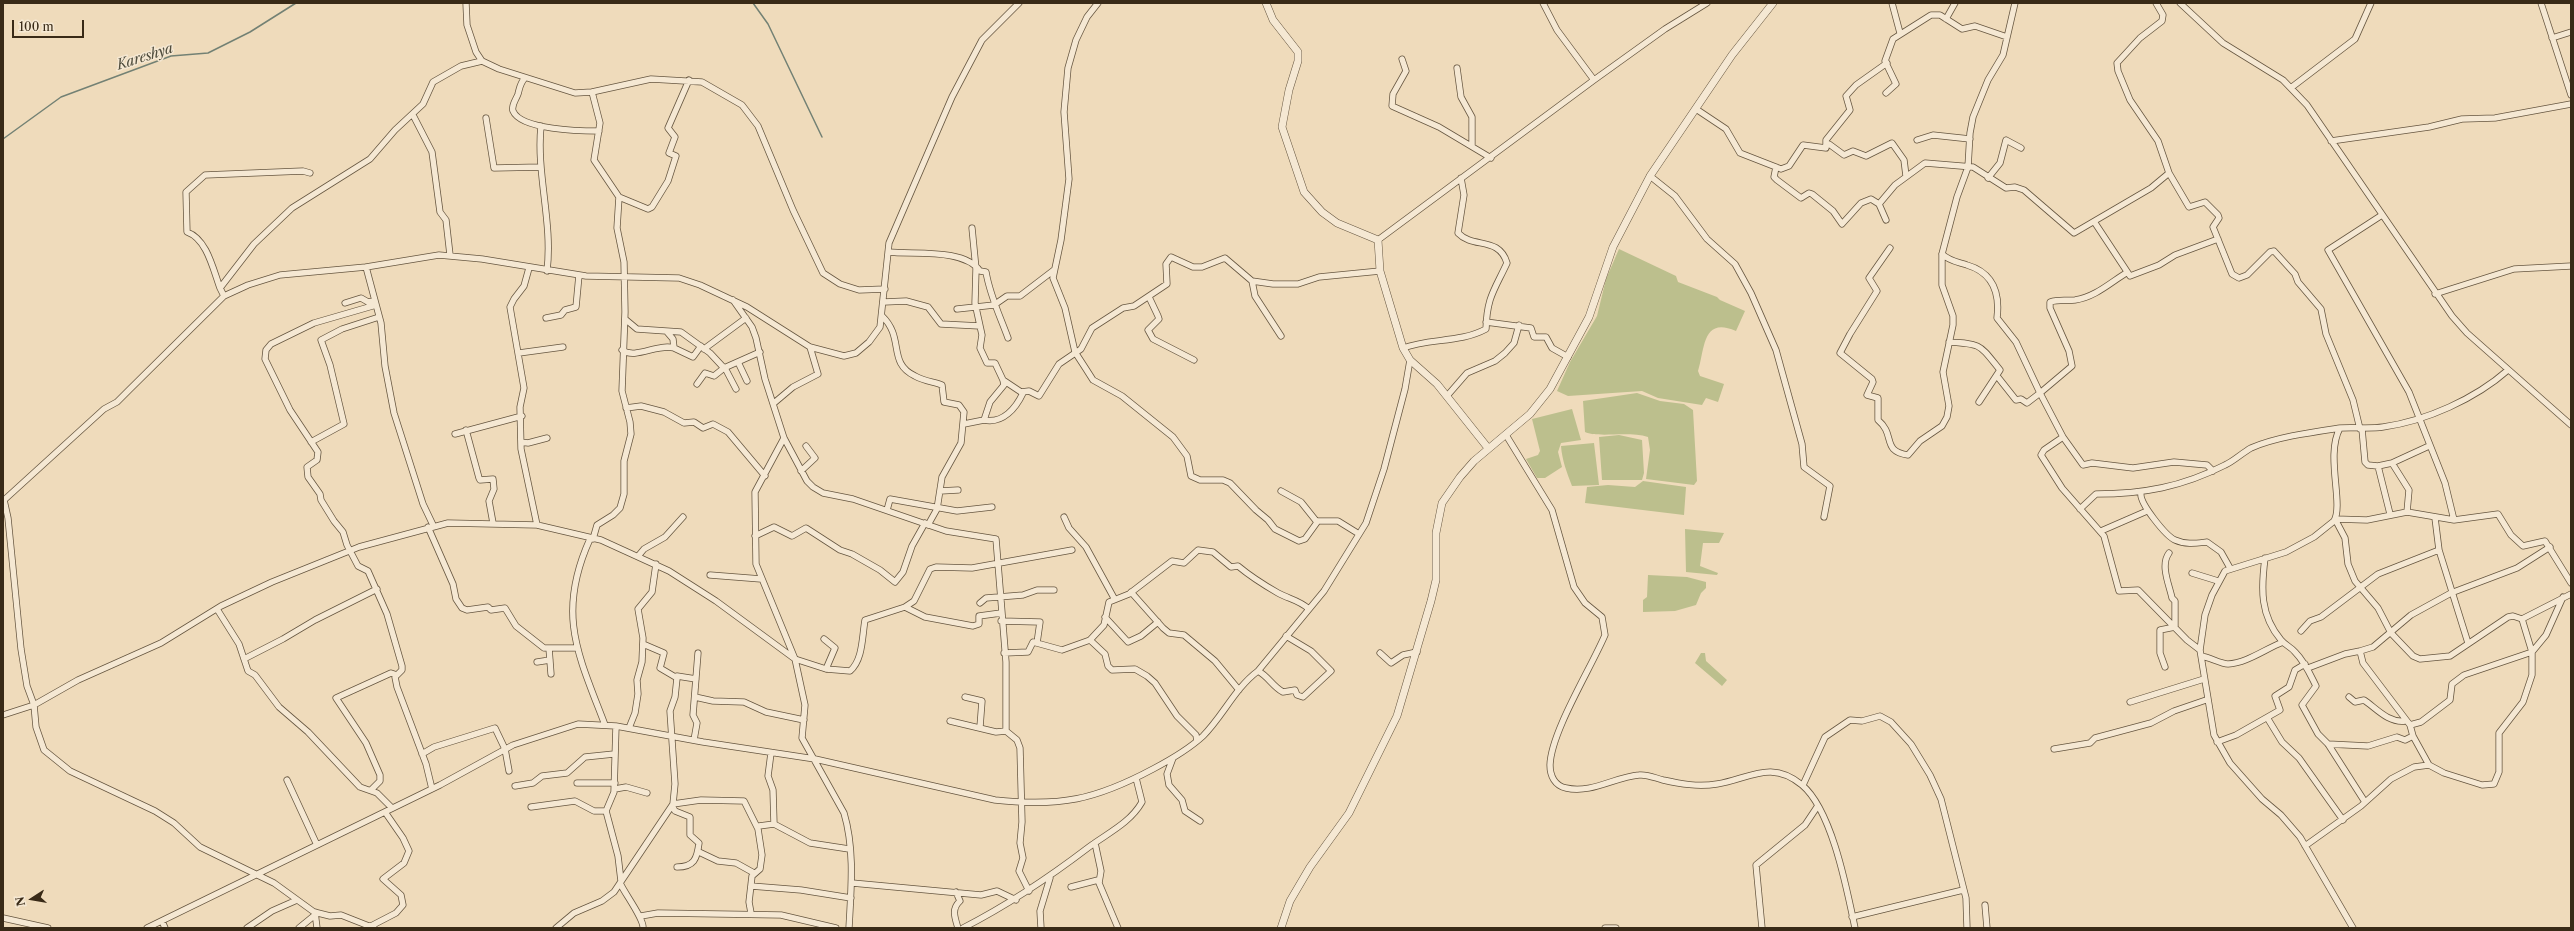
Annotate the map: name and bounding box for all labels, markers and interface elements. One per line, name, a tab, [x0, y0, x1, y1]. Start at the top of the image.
scale bar	[14, 12, 86, 38]
text: 100 m	[19, 19, 54, 34]
water label: Kareshya	[115, 40, 175, 74]
north arrow	[12, 879, 52, 919]
text: N	[12, 895, 28, 908]

